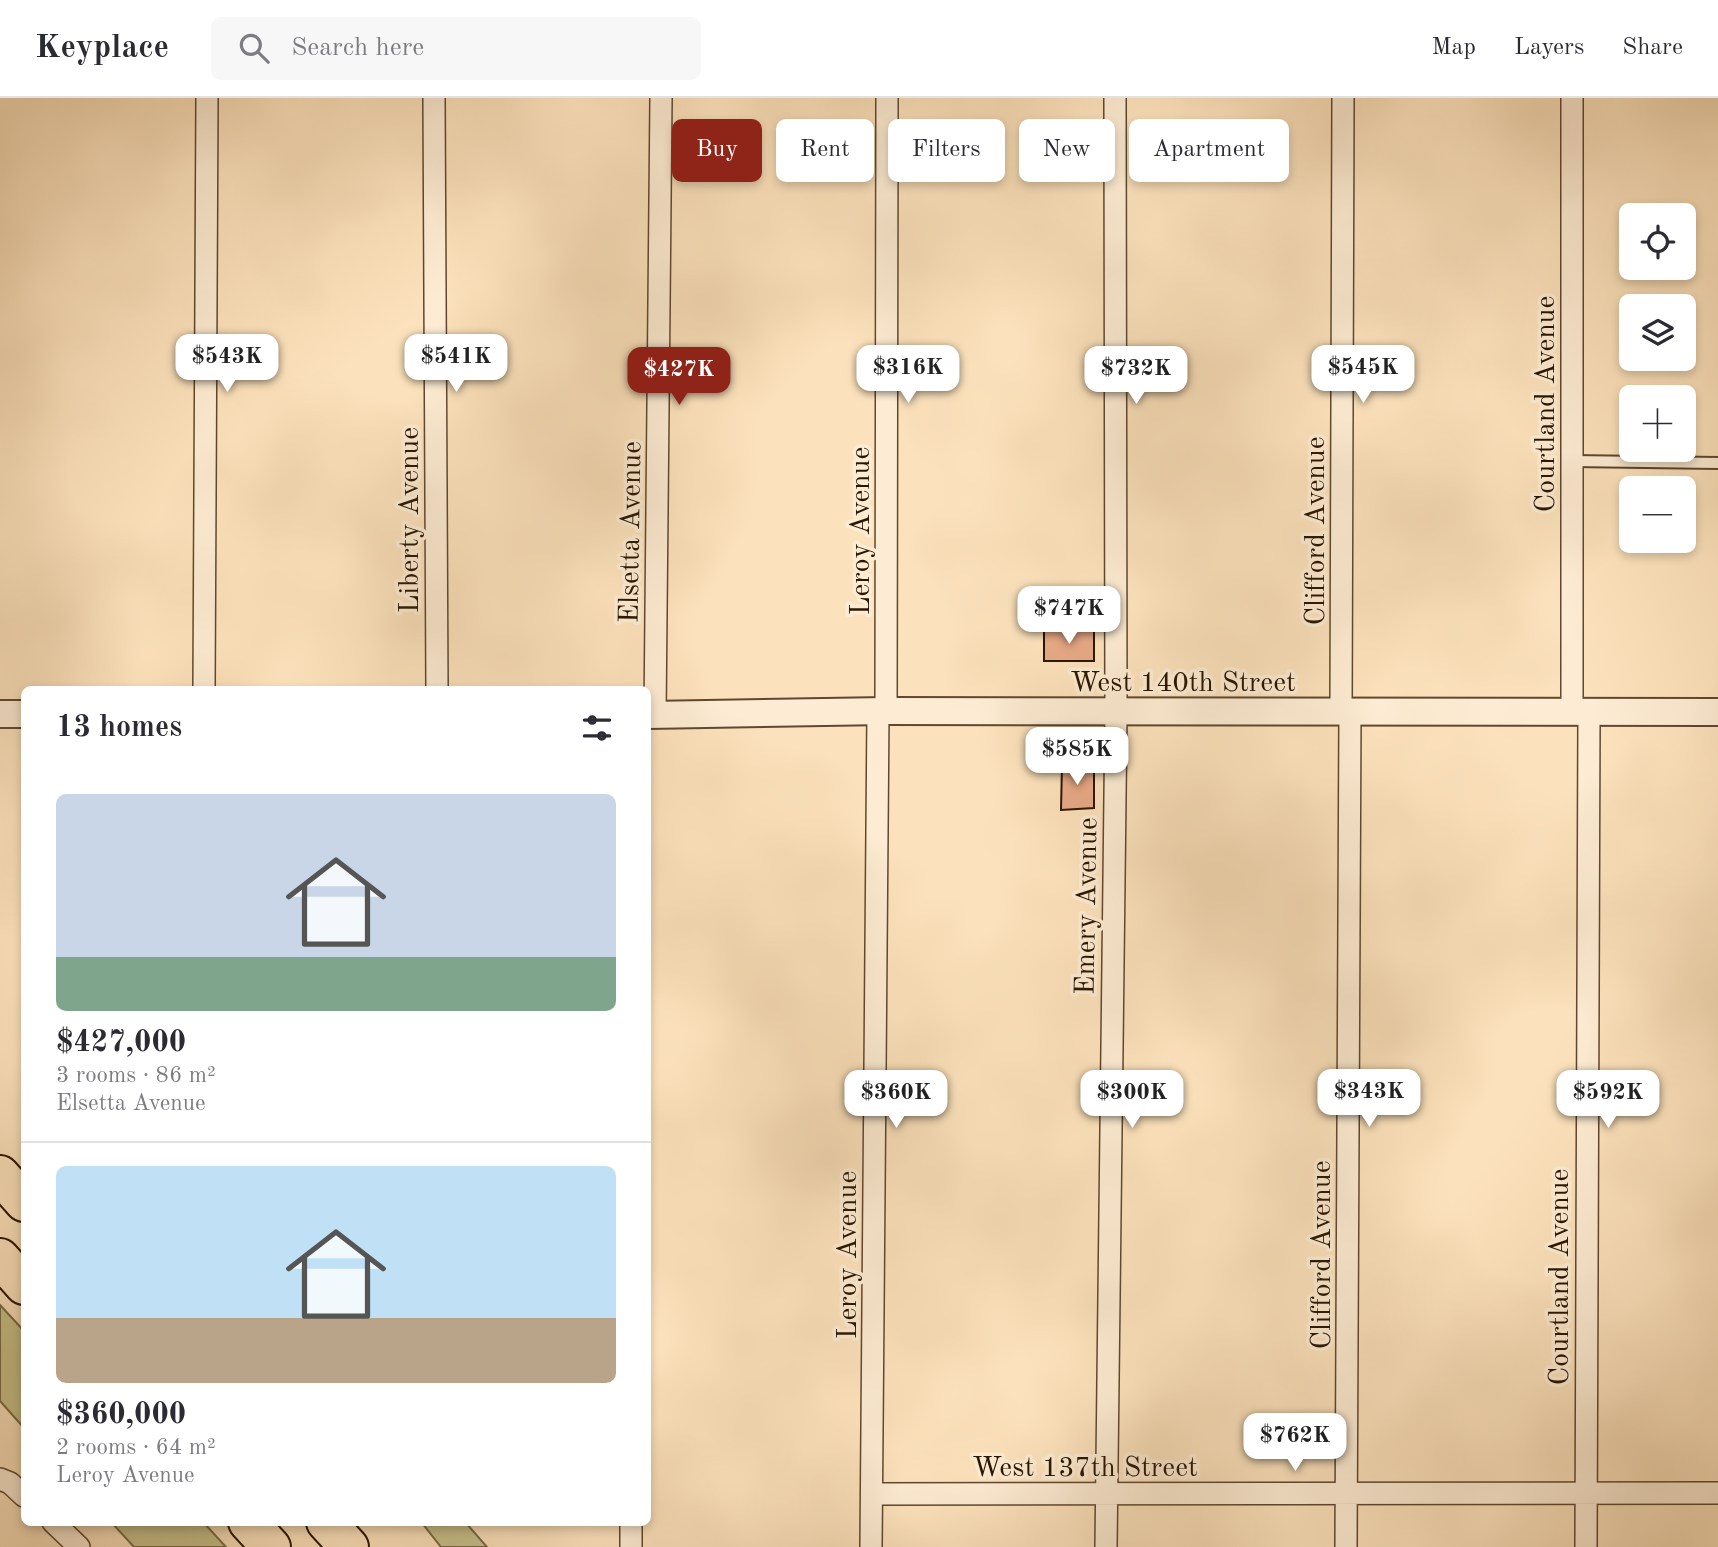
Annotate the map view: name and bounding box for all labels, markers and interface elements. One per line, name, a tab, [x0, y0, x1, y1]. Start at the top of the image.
search box	[211, 17, 701, 80]
icon: search	[235, 29, 273, 67]
text: Keyplace	[35, 32, 169, 65]
text: Search here	[291, 35, 424, 61]
text: Map	[1432, 36, 1476, 60]
text: Layers	[1514, 36, 1584, 60]
text: Share	[1622, 36, 1683, 60]
chip: Buy	[672, 119, 762, 182]
chip: Rent	[776, 119, 874, 182]
chip: Filters	[888, 119, 1005, 182]
chip: New	[1019, 119, 1115, 182]
chip: Apartment	[1129, 119, 1289, 182]
map controls	[1619, 203, 1696, 553]
button: locate	[1619, 203, 1696, 280]
button: layers	[1619, 294, 1696, 371]
street label: Courtland Avenue	[1533, 296, 1561, 512]
pin: $543K	[178, 334, 276, 394]
pin: $541K	[407, 334, 505, 394]
text: $543K	[191, 345, 263, 368]
text: $541K	[420, 345, 492, 368]
pin: $316K	[859, 345, 957, 405]
pin: $545K	[1314, 345, 1412, 405]
pin: $732K	[1087, 346, 1185, 406]
pin: $427K	[630, 348, 728, 407]
text: $316K	[872, 356, 944, 379]
text: $545K	[1327, 356, 1399, 379]
text: $732K	[1100, 357, 1172, 380]
text: $427K	[643, 358, 715, 381]
button: +	[1619, 385, 1696, 462]
street label: Liberty Avenue	[397, 427, 425, 613]
street label: Clifford Avenue	[1303, 436, 1331, 626]
street label: Elsetta Avenue	[616, 441, 648, 623]
street label: Leroy Avenue	[848, 447, 876, 615]
button: −	[1619, 476, 1696, 553]
pin: $747K	[1020, 587, 1118, 646]
text: $747K	[1033, 597, 1105, 620]
street label: West 140th Street	[1070, 670, 1296, 698]
icon: filters	[578, 709, 616, 747]
text: 13 homes	[56, 713, 182, 743]
pin: $585K	[1028, 728, 1126, 787]
text: $585K	[1041, 738, 1113, 761]
street label: Emery Avenue	[1072, 817, 1104, 995]
icon: home	[273, 839, 399, 965]
text: $427,000	[56, 1028, 186, 1058]
text: 3 rooms · 86 m²	[56, 1064, 216, 1087]
pin: $360K	[847, 1070, 945, 1130]
pin: $300K	[1083, 1070, 1181, 1130]
pin: $343K	[1320, 1070, 1418, 1129]
pin: $592K	[1559, 1070, 1657, 1130]
text: $343K	[1333, 1080, 1405, 1103]
text: $360K	[860, 1081, 932, 1104]
text: $300K	[1096, 1081, 1168, 1104]
text: $592K	[1572, 1081, 1644, 1104]
text: Elsetta Avenue	[56, 1092, 206, 1115]
street label: Clifford Avenue	[1309, 1160, 1337, 1350]
street label: Courtland Avenue	[1547, 1169, 1575, 1385]
street label: Leroy Avenue	[835, 1171, 863, 1339]
icon: home	[273, 1211, 399, 1337]
text: $360,000	[56, 1400, 186, 1430]
pin: $762K	[1246, 1414, 1344, 1473]
text: $762K	[1259, 1424, 1331, 1447]
text: 2 rooms · 64 m²	[56, 1436, 216, 1459]
street label: West 137th Street	[972, 1455, 1198, 1483]
text: Leroy Avenue	[56, 1464, 195, 1487]

